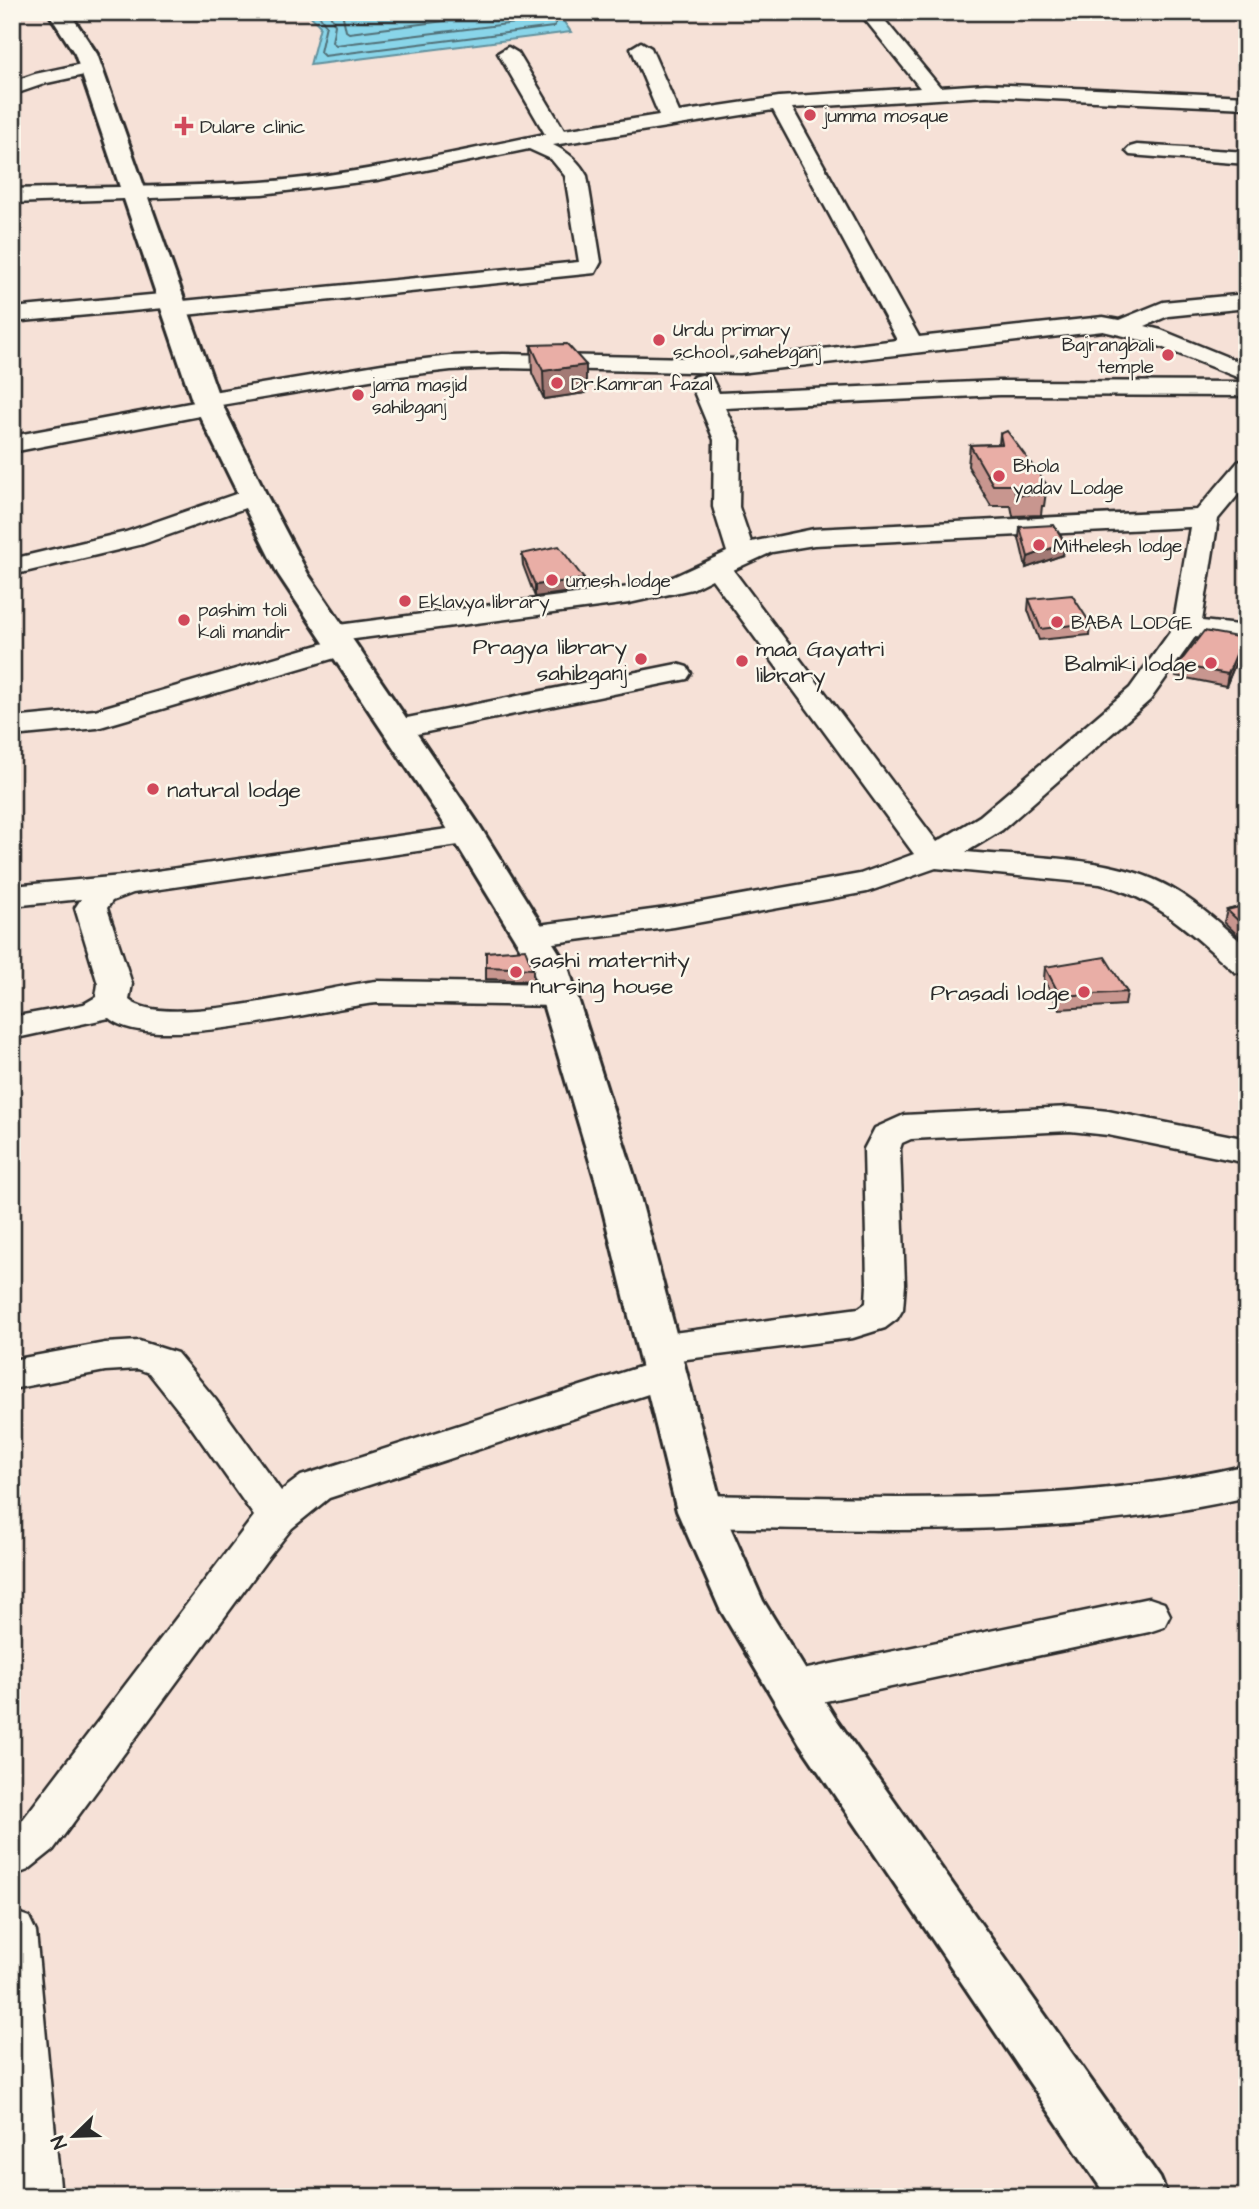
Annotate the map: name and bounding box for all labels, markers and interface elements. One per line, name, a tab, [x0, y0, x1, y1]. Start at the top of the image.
place label: jumma mosque	[821, 103, 949, 130]
marker: jumma mosque	[802, 107, 818, 123]
place label: Dulare clinic	[200, 114, 305, 141]
marker: Dulare clinic	[174, 116, 194, 136]
place label: Urdu primary school ,sahebganj	[673, 317, 822, 367]
marker: Urdu primary school ,sahebganj	[651, 332, 667, 348]
place label: Bajrangbali temple	[1062, 332, 1154, 381]
marker: Bajrangbali temple	[1160, 347, 1176, 363]
place label: Dr.Kamran fazal	[571, 371, 713, 398]
place label: jama masjid sahibganj	[369, 372, 467, 422]
marker: Dr.Kamran fazal	[549, 375, 565, 391]
marker: jama masjid sahibganj	[350, 387, 366, 403]
place label: Bhola yadav Lodge	[1013, 453, 1124, 503]
marker: Bhola yadav Lodge	[991, 468, 1007, 484]
place label: Mithelesh lodge	[1053, 533, 1182, 561]
marker: Mithelesh lodge	[1031, 537, 1047, 553]
place label: umesh lodge	[566, 568, 671, 596]
marker: umesh lodge	[544, 572, 560, 588]
place label: Eklavya library	[419, 589, 550, 617]
marker: Eklavya library	[397, 593, 413, 609]
place label: pashim toli kali mandir	[198, 597, 290, 646]
place label: BABA LODGE	[1071, 610, 1193, 637]
marker: pashim toli kali mandir	[176, 612, 192, 628]
marker: BABA LODGE	[1049, 614, 1065, 630]
place label: Pragya library sahibganj	[473, 631, 627, 690]
place label: maa Gayatri library	[756, 633, 884, 692]
place label: Balmiki lodge	[1064, 648, 1197, 681]
marker: Pragya library sahibganj	[633, 651, 649, 667]
marker: maa Gayatri library	[734, 653, 750, 669]
marker: Balmiki lodge	[1203, 655, 1219, 671]
place label: natural lodge	[167, 774, 301, 807]
marker: natural lodge	[145, 781, 161, 797]
place label: sashi maternity nursing house	[530, 944, 690, 1003]
marker: sashi maternity nursing house	[508, 964, 524, 980]
place label: Prasadi lodge	[931, 977, 1070, 1010]
marker: Prasadi lodge	[1076, 984, 1092, 1000]
north arrow	[38, 2100, 108, 2170]
text: N	[45, 2131, 74, 2153]

